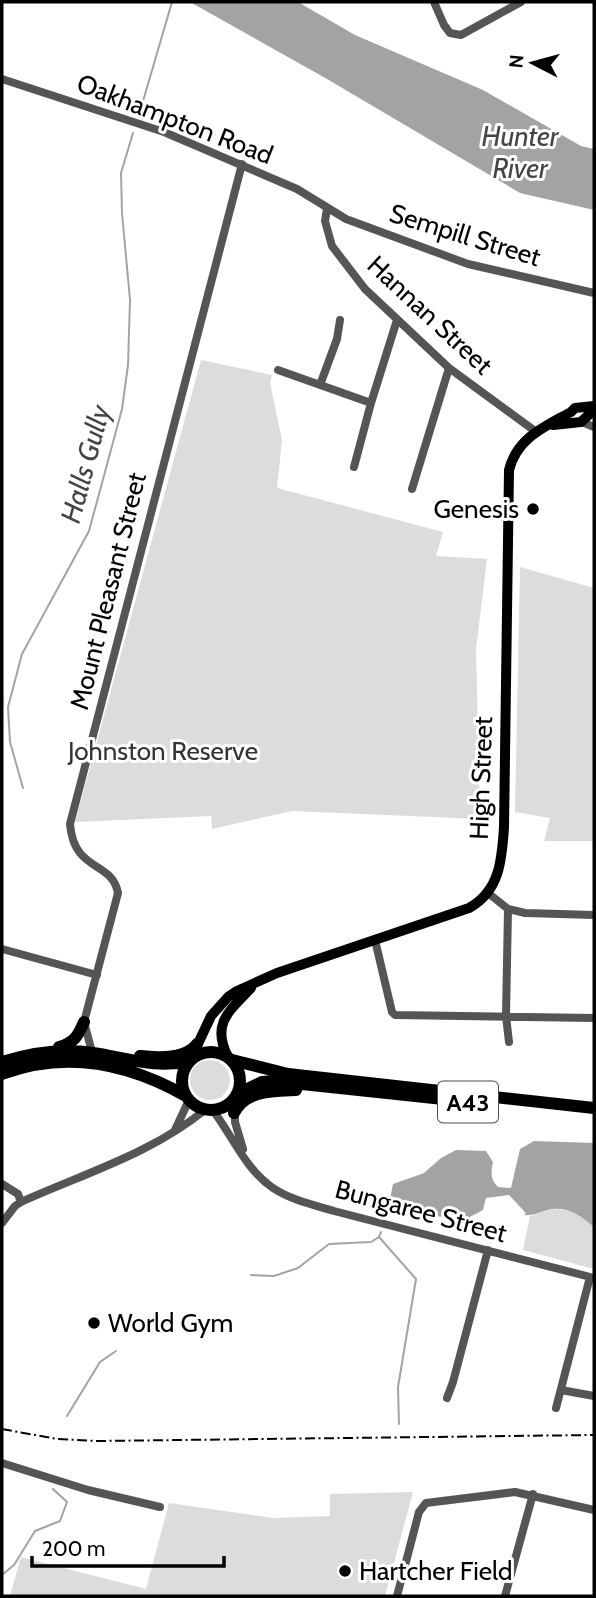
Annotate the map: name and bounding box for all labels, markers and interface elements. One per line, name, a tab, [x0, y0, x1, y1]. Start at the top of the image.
north arrow	[498, 28, 568, 98]
text: N	[504, 53, 529, 69]
street label: Oakhampton Road	[72, 67, 278, 171]
water label: Hunter River	[482, 119, 560, 185]
street label: Sempill Street	[386, 197, 545, 273]
street label: Hannan Street	[361, 249, 499, 381]
water label: Halls Gully	[53, 400, 117, 527]
street label: Mount Pleasant Street	[63, 469, 153, 713]
place label: Genesis	[433, 493, 519, 525]
marker: Genesis	[525, 501, 541, 517]
street label: High Street	[463, 716, 499, 840]
park label: Johnston Reserve	[67, 735, 258, 767]
road number: A43	[438, 1082, 498, 1122]
street label: Bungaree Street	[332, 1173, 510, 1249]
place label: World Gym	[108, 1307, 233, 1339]
marker: World Gym	[86, 1315, 102, 1331]
scale bar	[32, 1524, 224, 1568]
text: 200 m	[42, 1536, 105, 1561]
place label: Hartcher Field	[359, 1555, 512, 1587]
marker: Hartcher Field	[337, 1563, 353, 1579]

